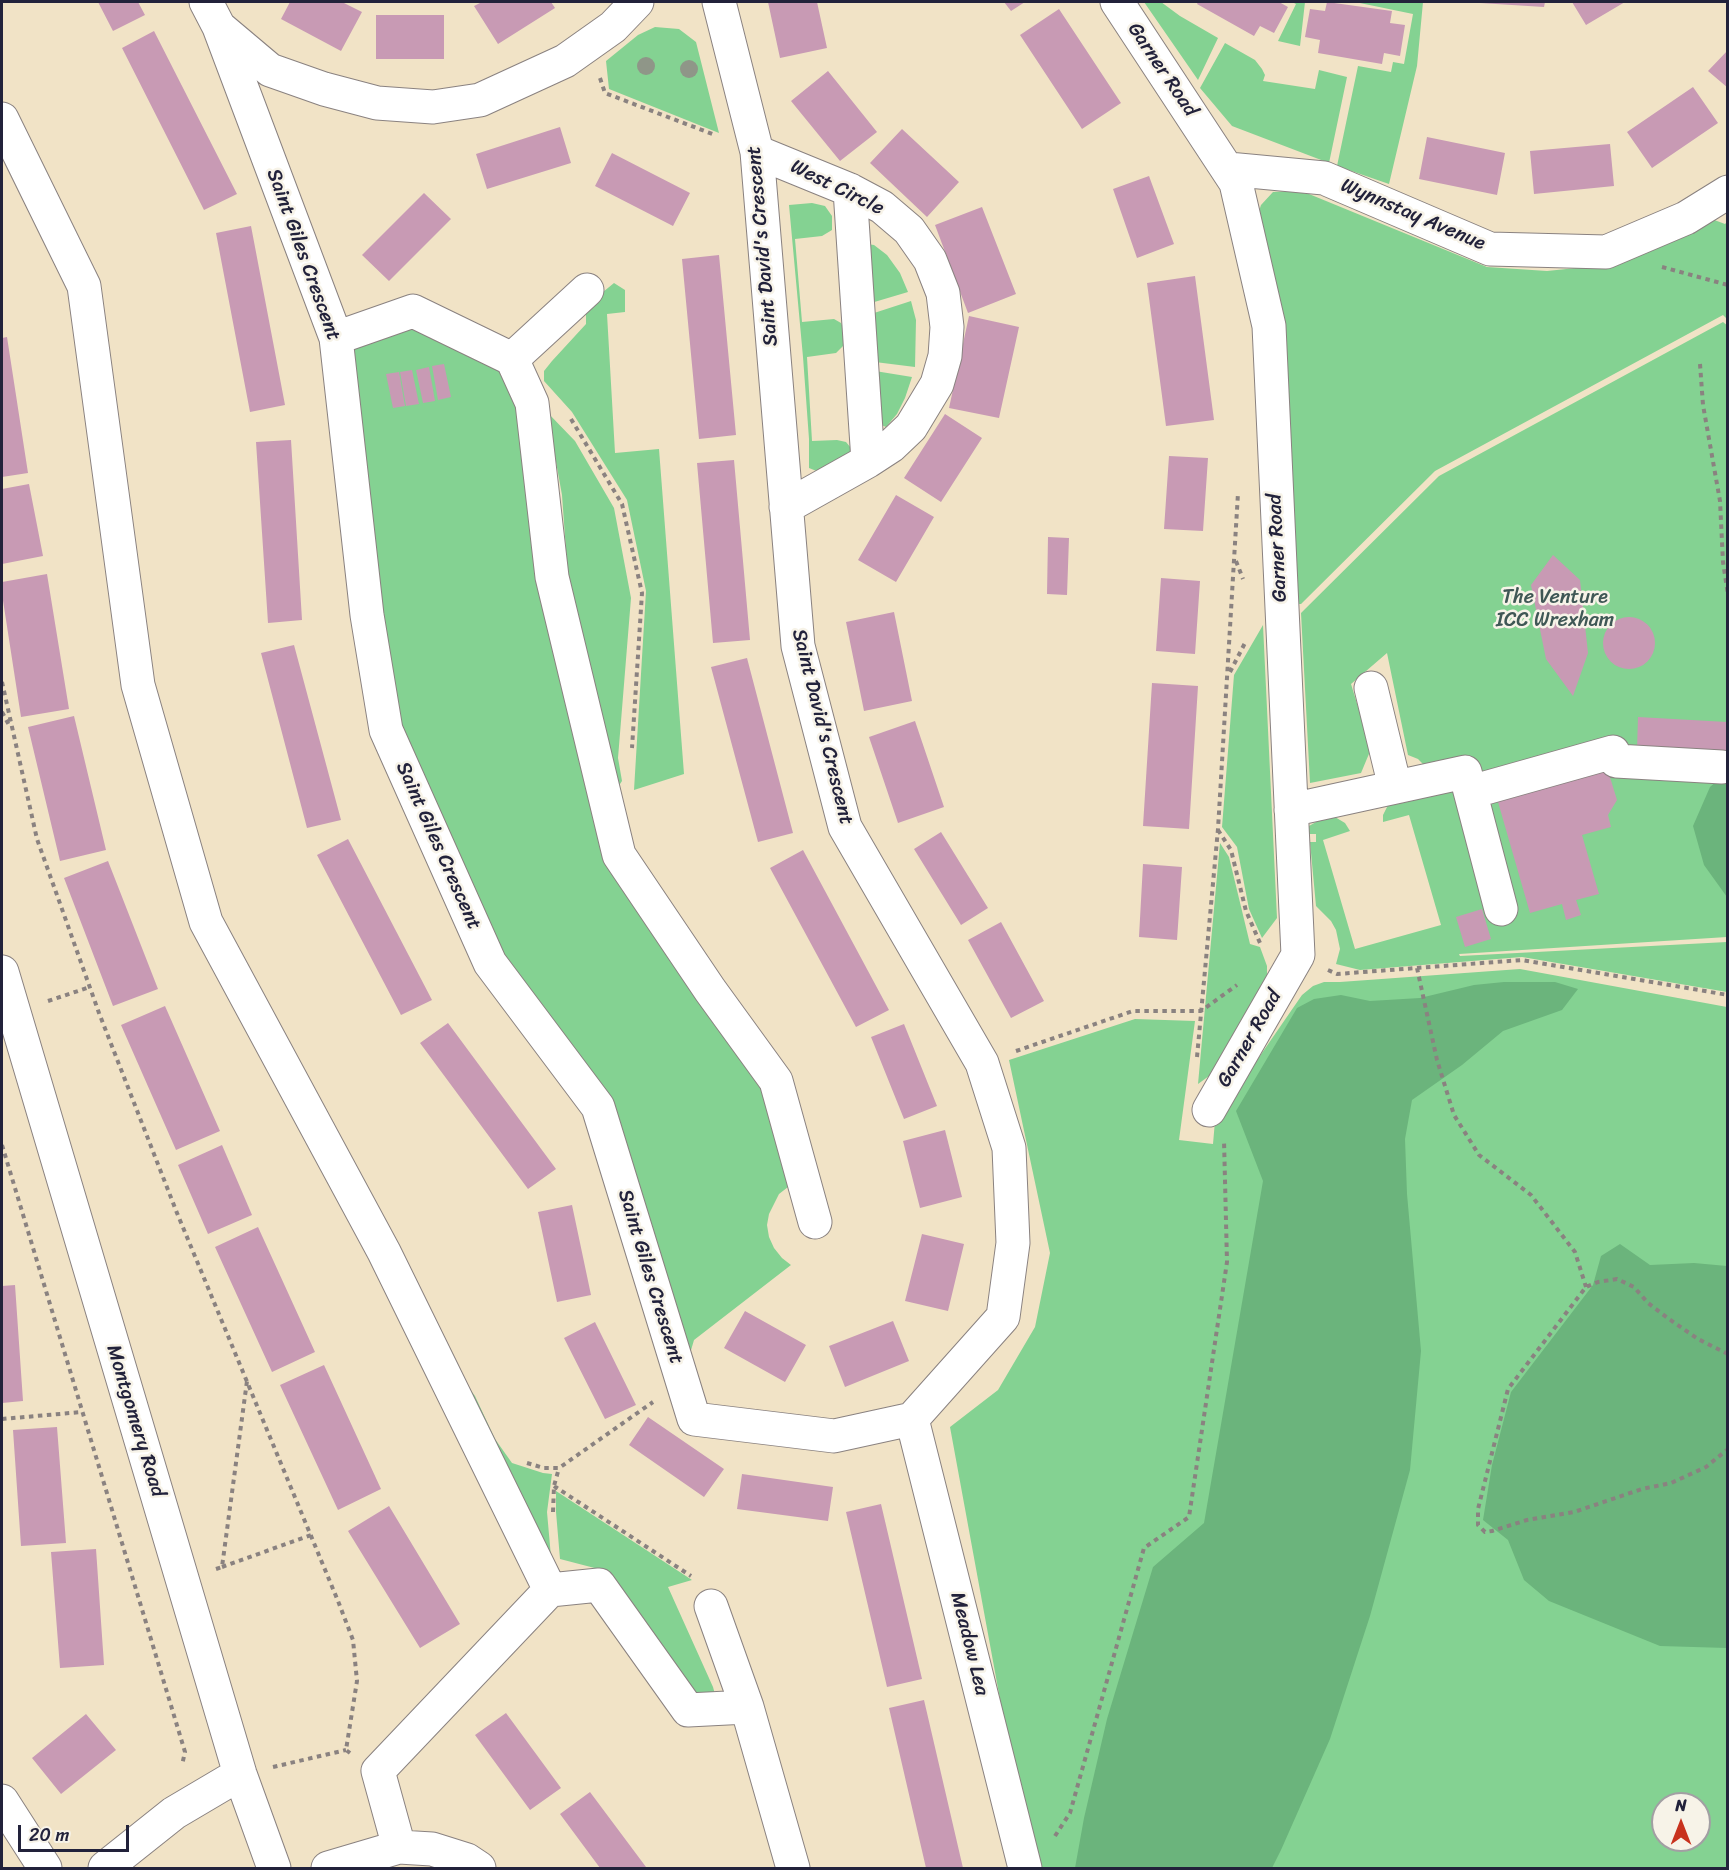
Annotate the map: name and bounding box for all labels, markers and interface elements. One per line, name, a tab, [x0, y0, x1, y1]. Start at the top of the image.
street label: Garner Road	[1122, 19, 1202, 121]
street label: Saint David's Crescent	[742, 145, 784, 347]
street label: West Circle	[786, 155, 888, 221]
street label: Saint Giles Crescent	[261, 166, 345, 344]
street label: Wynnstay Avenue	[1337, 174, 1489, 256]
street label: Garner Road	[1263, 493, 1293, 603]
park label: The Venture ICC Wrexham	[1496, 586, 1614, 633]
street label: Saint David's Crescent	[786, 627, 858, 827]
street label: Saint Giles Crescent	[390, 758, 486, 934]
street label: Garner Road	[1213, 986, 1287, 1092]
street label: Saint Giles Crescent	[612, 1187, 688, 1367]
street label: Montgomery Road	[100, 1342, 170, 1500]
street label: Meadow Lea	[945, 1590, 993, 1698]
text: N	[1675, 1791, 1687, 1820]
north arrow	[1651, 1792, 1711, 1852]
scale bar	[21, 1813, 132, 1851]
text: 20 m	[29, 1819, 69, 1851]

